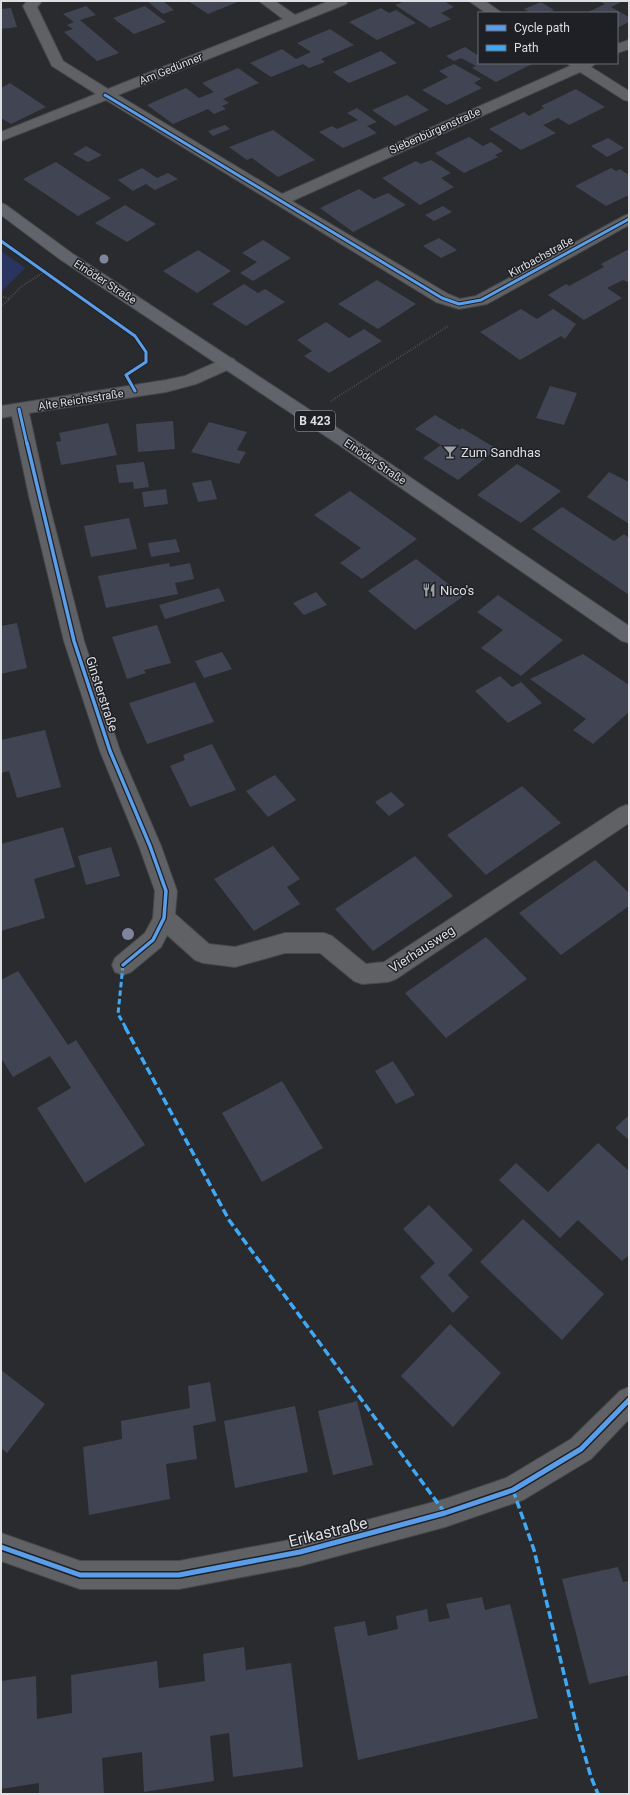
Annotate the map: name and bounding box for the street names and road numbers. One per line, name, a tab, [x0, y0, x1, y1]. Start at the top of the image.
street label: Am Gedünner	[138, 50, 205, 88]
street label: Siebenbürgenstraße	[387, 105, 483, 157]
street label: Kirrbachstraße	[506, 234, 576, 280]
street label: Einöder Straße	[71, 257, 139, 307]
street label: Alte Reichsstraße	[38, 387, 125, 413]
road number: B 423	[295, 411, 335, 431]
street label: Einöder Straße	[342, 437, 409, 488]
street label: Ginsterstraße	[83, 654, 121, 734]
street label: Vierhausweg	[387, 922, 457, 976]
street label: Erikastraße	[287, 1513, 369, 1551]

